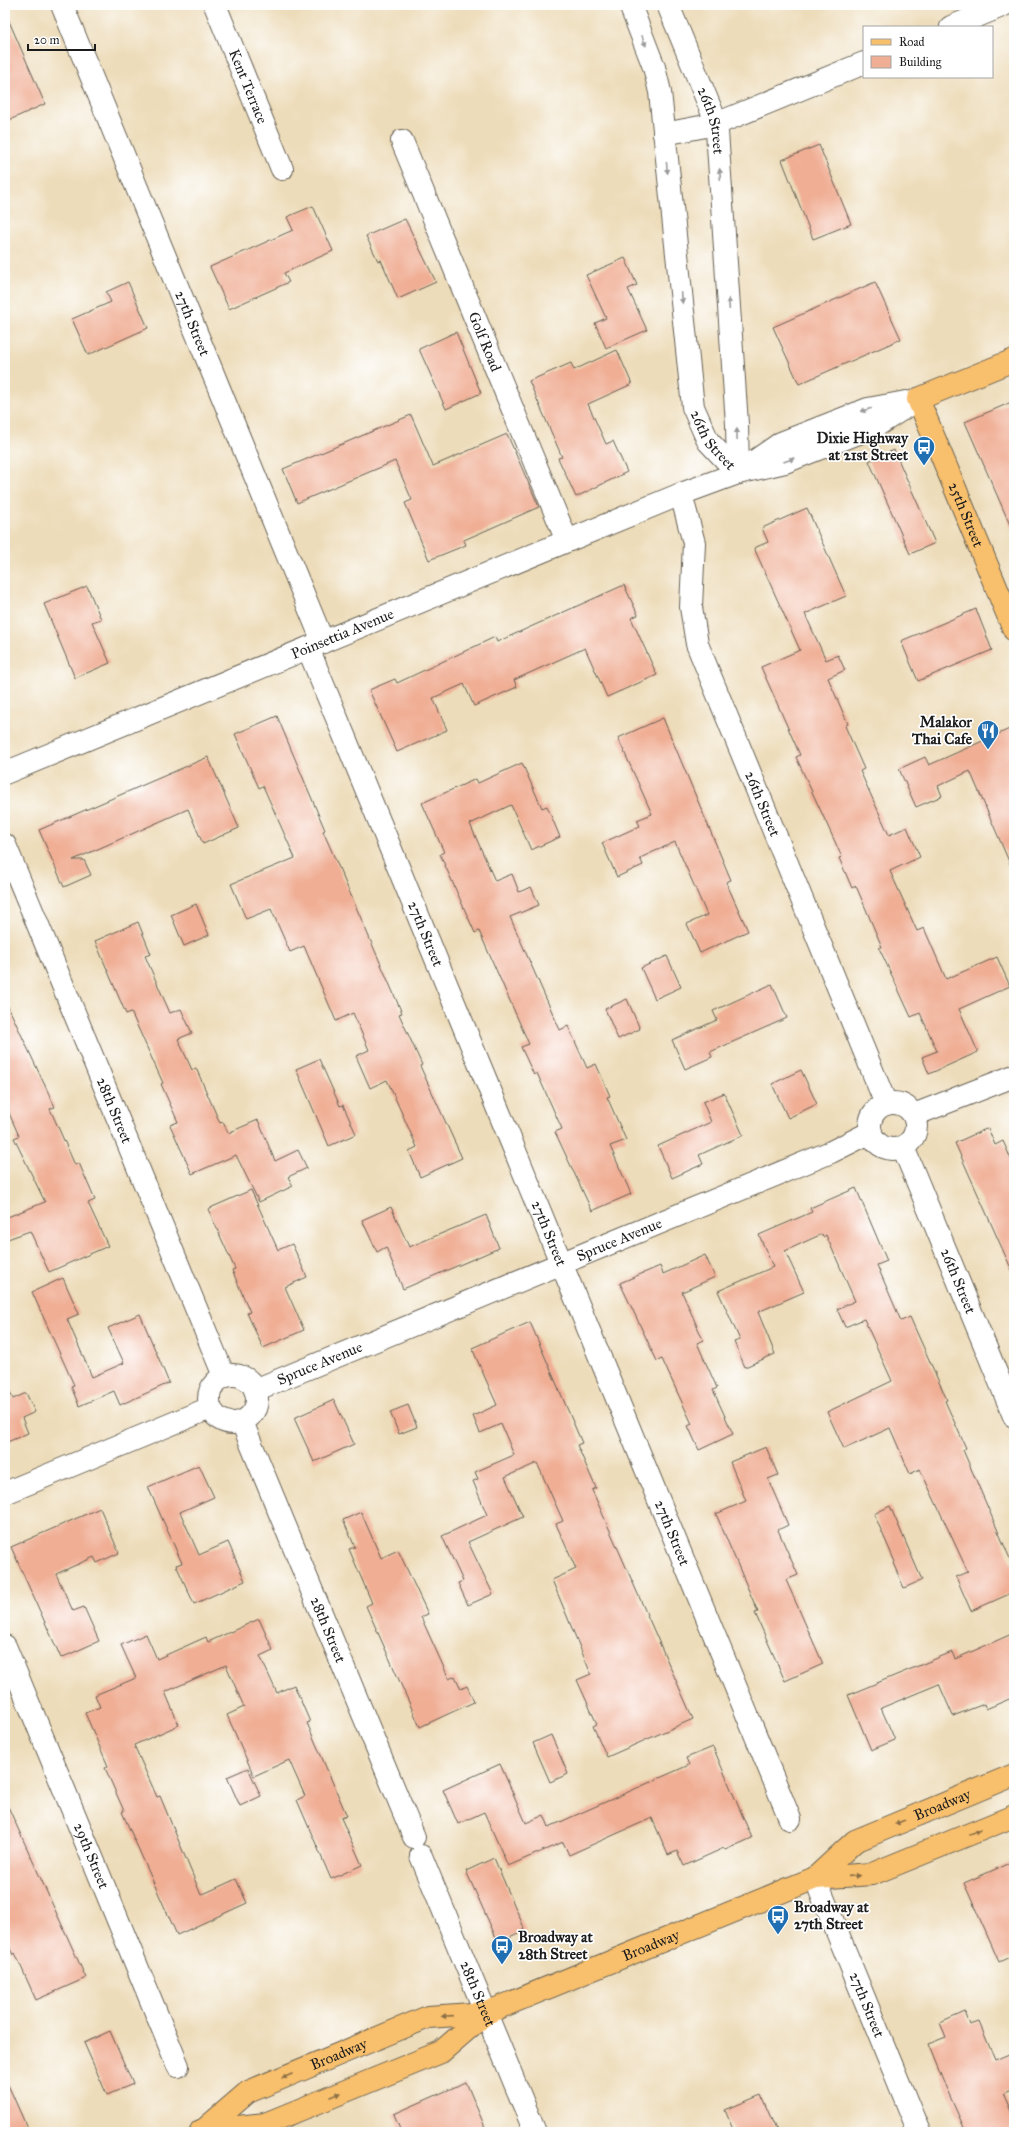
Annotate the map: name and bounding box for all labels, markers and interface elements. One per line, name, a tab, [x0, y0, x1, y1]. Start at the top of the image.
scale bar	[28, 26, 95, 52]
legend	[863, 26, 993, 78]
text: 20 m	[34, 33, 60, 47]
text: Road	[899, 35, 925, 49]
one-way arrow	[642, 36, 648, 48]
street label: Kent Terrace	[225, 47, 272, 126]
text: Building	[899, 55, 942, 70]
street label: 26th Street	[694, 84, 728, 156]
one-way arrow	[664, 162, 671, 174]
one-way arrow	[717, 168, 724, 180]
street label: 27th Street	[171, 288, 214, 359]
one-way arrow	[678, 292, 685, 304]
one-way arrow	[725, 298, 732, 310]
street label: Golf Road	[464, 309, 505, 375]
street label: 26th Street	[687, 407, 740, 474]
one-way arrow	[860, 408, 872, 414]
one-way arrow	[734, 427, 740, 440]
place label: Dixie Highway at 21st Street	[817, 429, 909, 464]
bus stop icon: Dixie Highway at 21st Street	[911, 434, 937, 467]
one-way arrow	[784, 457, 796, 463]
street label: 25th Street	[945, 480, 988, 550]
street label: Poinsettia Avenue	[288, 605, 396, 663]
place label: Malakor Thai Cafe	[911, 713, 973, 748]
restaurant icon: Malakor Thai Cafe	[975, 718, 1001, 751]
street label: 26th Street	[741, 768, 784, 840]
street label: 27th Street	[404, 898, 447, 970]
street label: 28th Street	[93, 1075, 136, 1147]
street label: 27th Street	[527, 1198, 571, 1269]
street label: Spruce Avenue	[574, 1214, 664, 1265]
street label: 26th Street	[937, 1246, 980, 1317]
street label: Spruce Avenue	[274, 1338, 365, 1389]
street label: 27th Street	[651, 1498, 694, 1569]
street label: 28th Street	[307, 1594, 350, 1666]
street label: Broadway	[911, 1785, 974, 1825]
one-way arrow	[895, 1819, 906, 1825]
street label: 29th Street	[70, 1820, 113, 1892]
one-way arrow	[969, 1828, 981, 1835]
one-way arrow	[848, 1872, 860, 1879]
place label: Broadway at 27th Street	[794, 1898, 869, 1933]
bus stop icon: Broadway at 27th Street	[765, 1903, 791, 1936]
street label: Broadway	[620, 1925, 683, 1965]
place label: Broadway at 28th Street	[518, 1928, 593, 1963]
bus stop icon: Broadway at 28th Street	[489, 1933, 515, 1966]
street label: 28th Street	[456, 1958, 500, 2030]
street label: 27th Street	[845, 1969, 889, 2041]
one-way arrow	[441, 2012, 453, 2019]
street label: Broadway	[308, 2034, 371, 2074]
one-way arrow	[281, 2073, 293, 2079]
one-way arrow	[330, 2092, 342, 2098]

